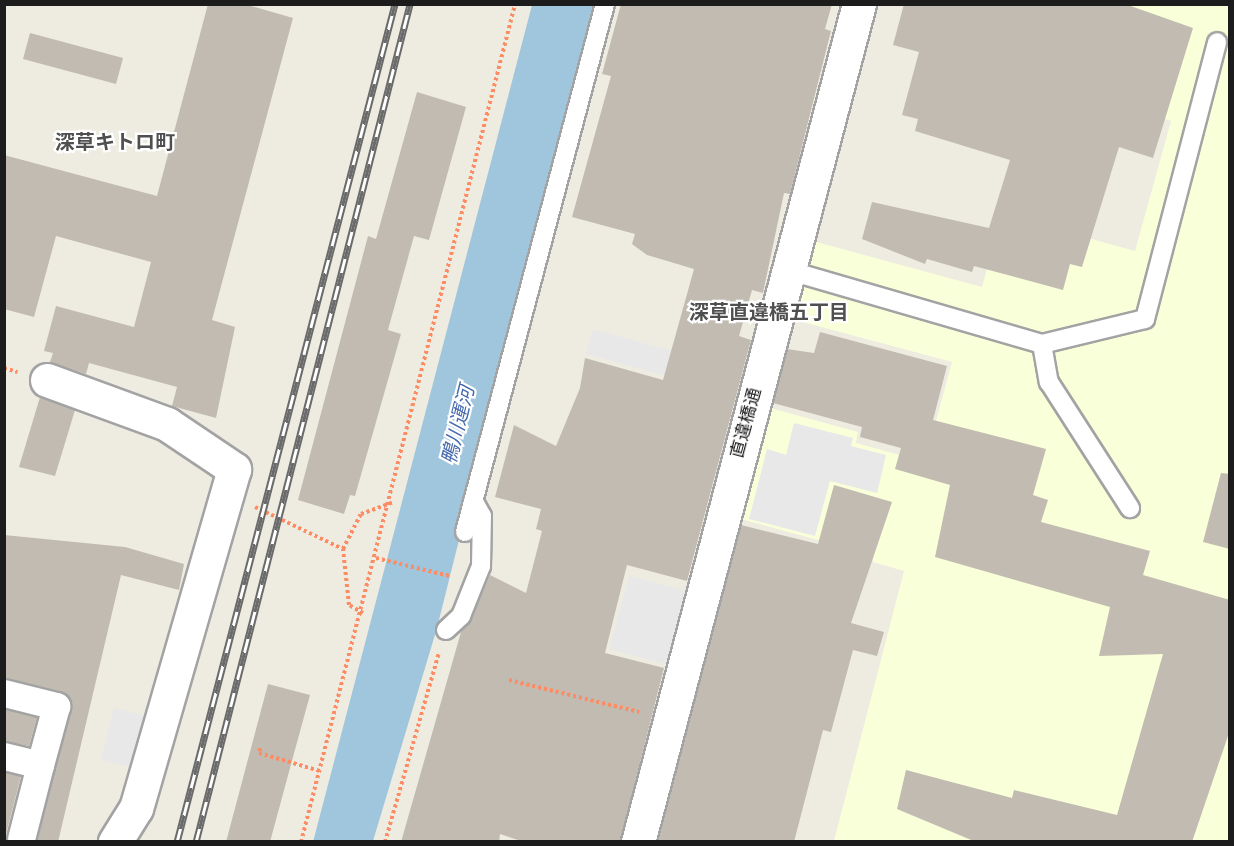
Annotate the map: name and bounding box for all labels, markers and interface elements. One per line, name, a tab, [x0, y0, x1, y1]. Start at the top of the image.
district label: 深草キトロ町	[55, 130, 175, 154]
district label: 深草直違橋五丁目	[689, 300, 849, 324]
water label: 鴨川運河	[437, 383, 479, 467]
street label: 直違橋通	[726, 385, 766, 461]

